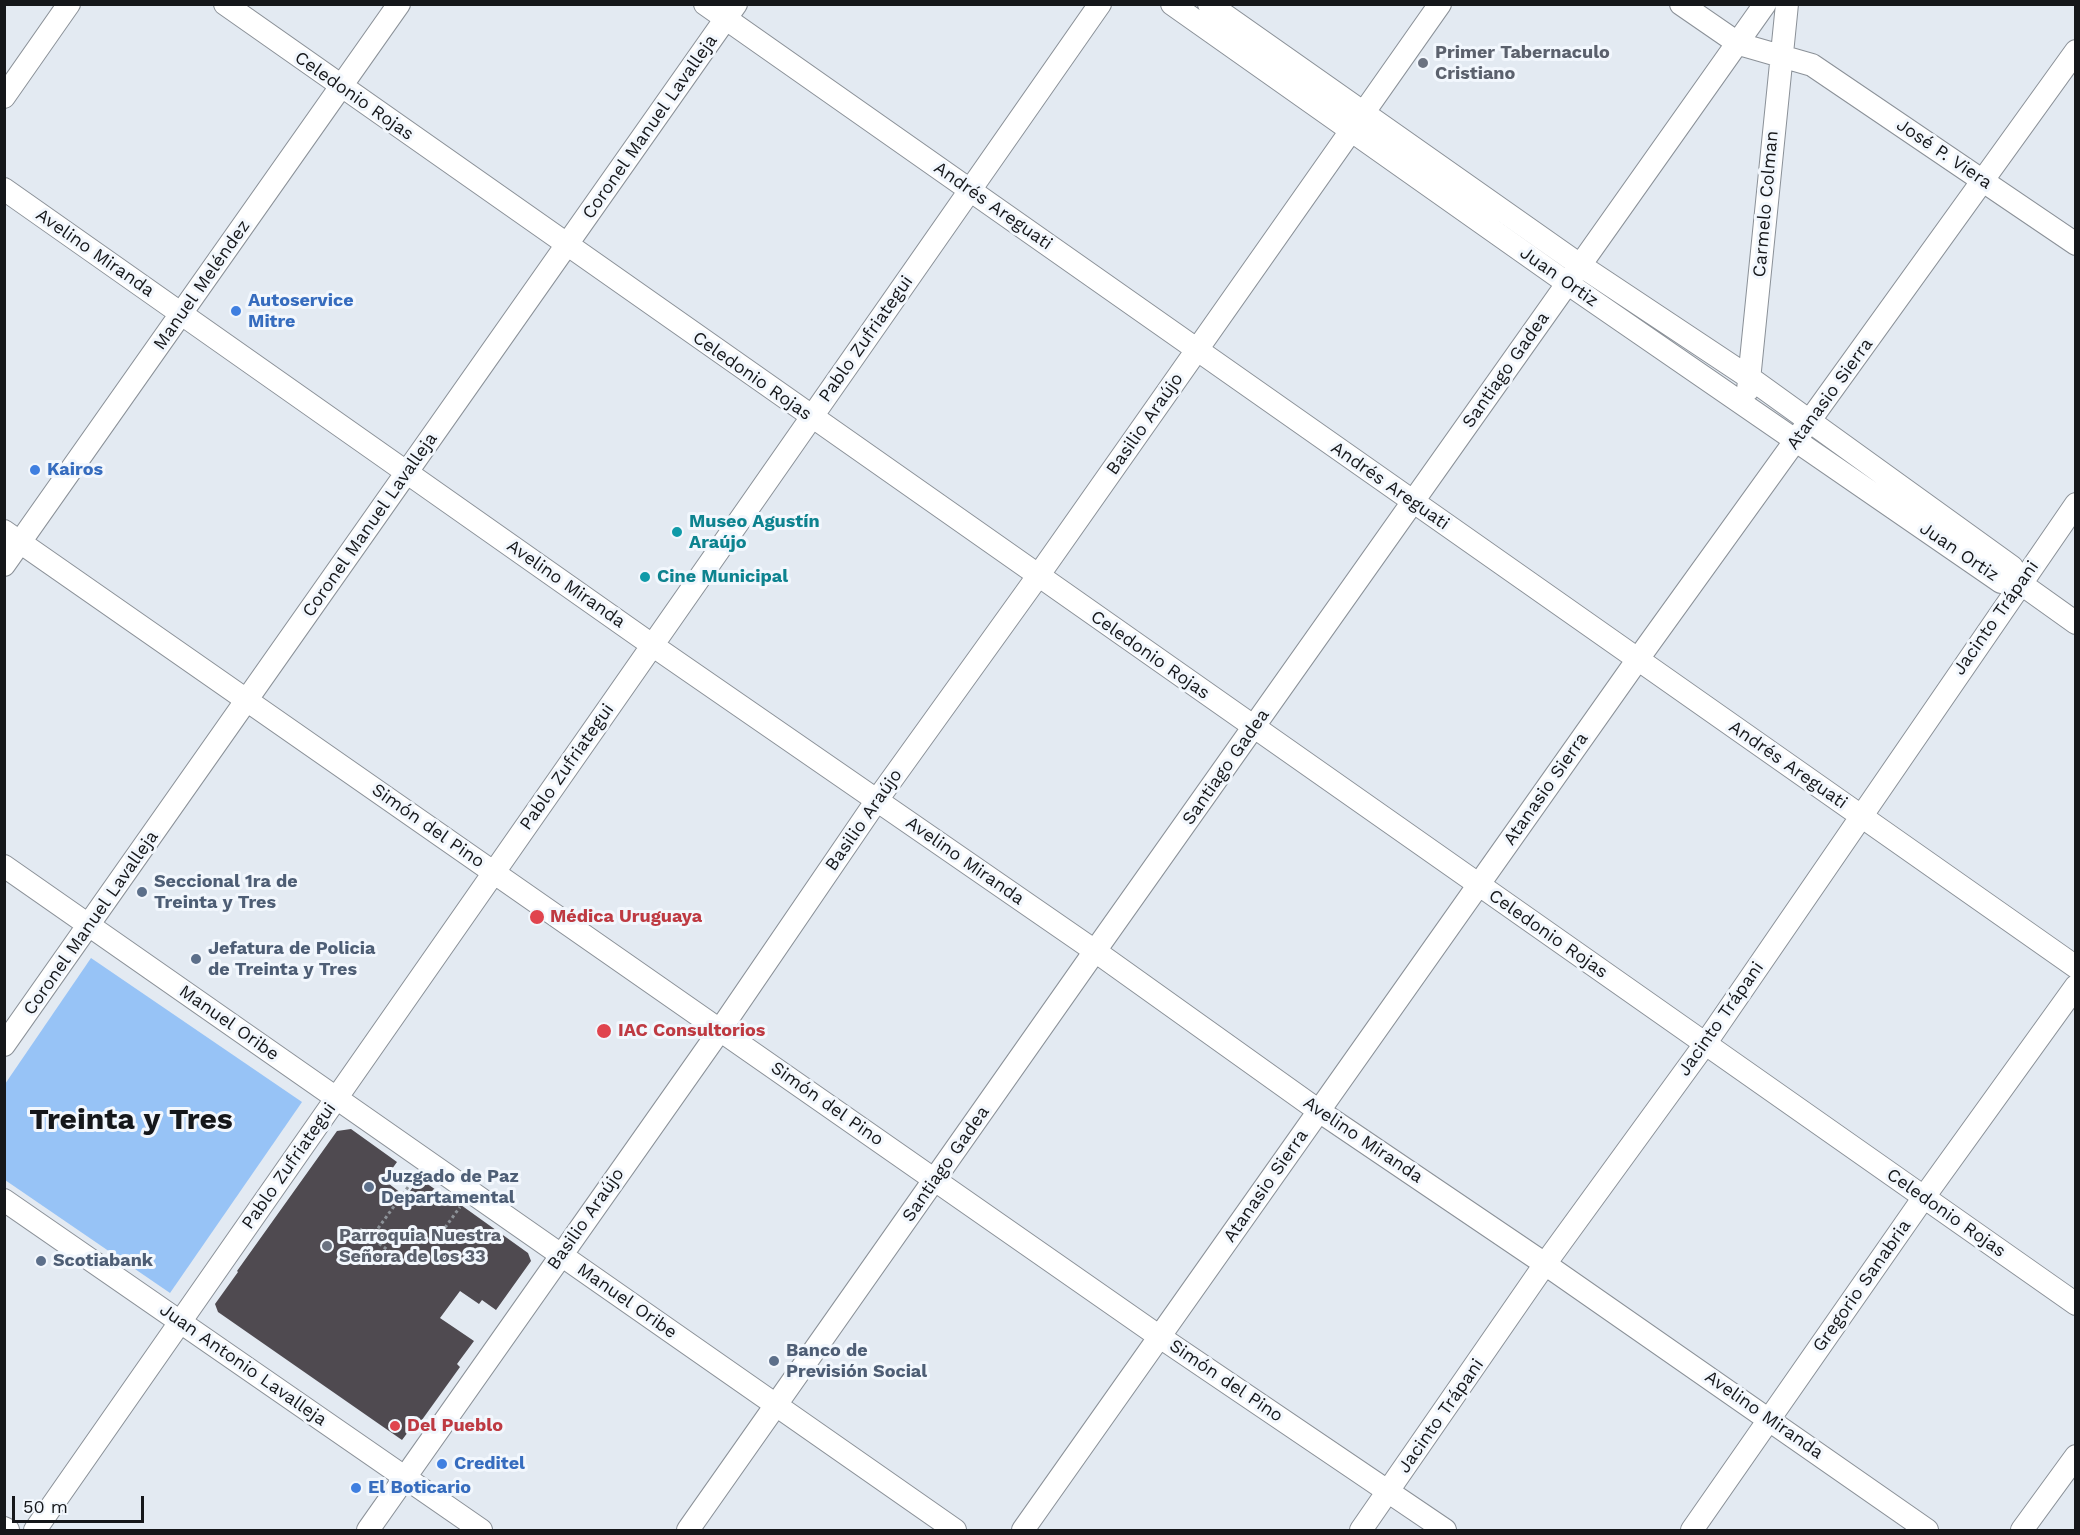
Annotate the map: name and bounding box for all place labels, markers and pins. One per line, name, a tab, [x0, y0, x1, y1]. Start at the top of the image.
place label: Primer Tabernaculo Cristiano	[1435, 42, 1610, 84]
marker: Primer Tabernaculo Cristiano	[1416, 56, 1430, 70]
place label: Autoservice Mitre	[248, 290, 354, 332]
marker: Autoservice Mitre	[229, 304, 243, 318]
place label: Kairos	[47, 459, 103, 481]
marker: Kairos	[28, 463, 42, 477]
place label: Museo Agustín Araújo	[689, 511, 820, 554]
marker: Museo Agustín Araújo	[670, 525, 684, 539]
place label: Cine Municipal	[657, 566, 788, 588]
marker: Cine Municipal	[638, 570, 652, 584]
place label: Seccional 1ra de Treinta y Tres	[154, 871, 298, 914]
marker: Seccional 1ra de Treinta y Tres	[135, 885, 149, 899]
place label: Médica Uruguaya	[550, 906, 702, 928]
marker: Médica Uruguaya	[528, 908, 546, 926]
place label: Jefatura de Policia de Treinta y Tres	[208, 938, 375, 980]
marker: Jefatura de Policia de Treinta y Tres	[189, 952, 203, 966]
place label: IAC Consultorios	[618, 1020, 765, 1042]
marker: IAC Consultorios	[595, 1022, 613, 1040]
place label: Juzgado de Paz Departamental	[381, 1166, 519, 1208]
marker: Juzgado de Paz Departamental	[362, 1180, 376, 1194]
place label: Parroquia Nuestra Señora de los 33	[339, 1225, 501, 1268]
marker: Parroquia Nuestra Señora de los 33	[320, 1239, 334, 1253]
place label: Scotiabank	[53, 1250, 153, 1272]
marker: Scotiabank	[34, 1254, 48, 1268]
place label: Banco de Previsión Social	[786, 1340, 927, 1382]
marker: Banco de Previsión Social	[767, 1354, 781, 1368]
place label: Del Pueblo	[407, 1415, 503, 1437]
marker: Del Pueblo	[388, 1419, 402, 1433]
place label: Creditel	[454, 1453, 525, 1475]
marker: Creditel	[435, 1457, 449, 1471]
place label: El Boticario	[368, 1477, 471, 1499]
marker: El Boticario	[349, 1481, 363, 1495]

